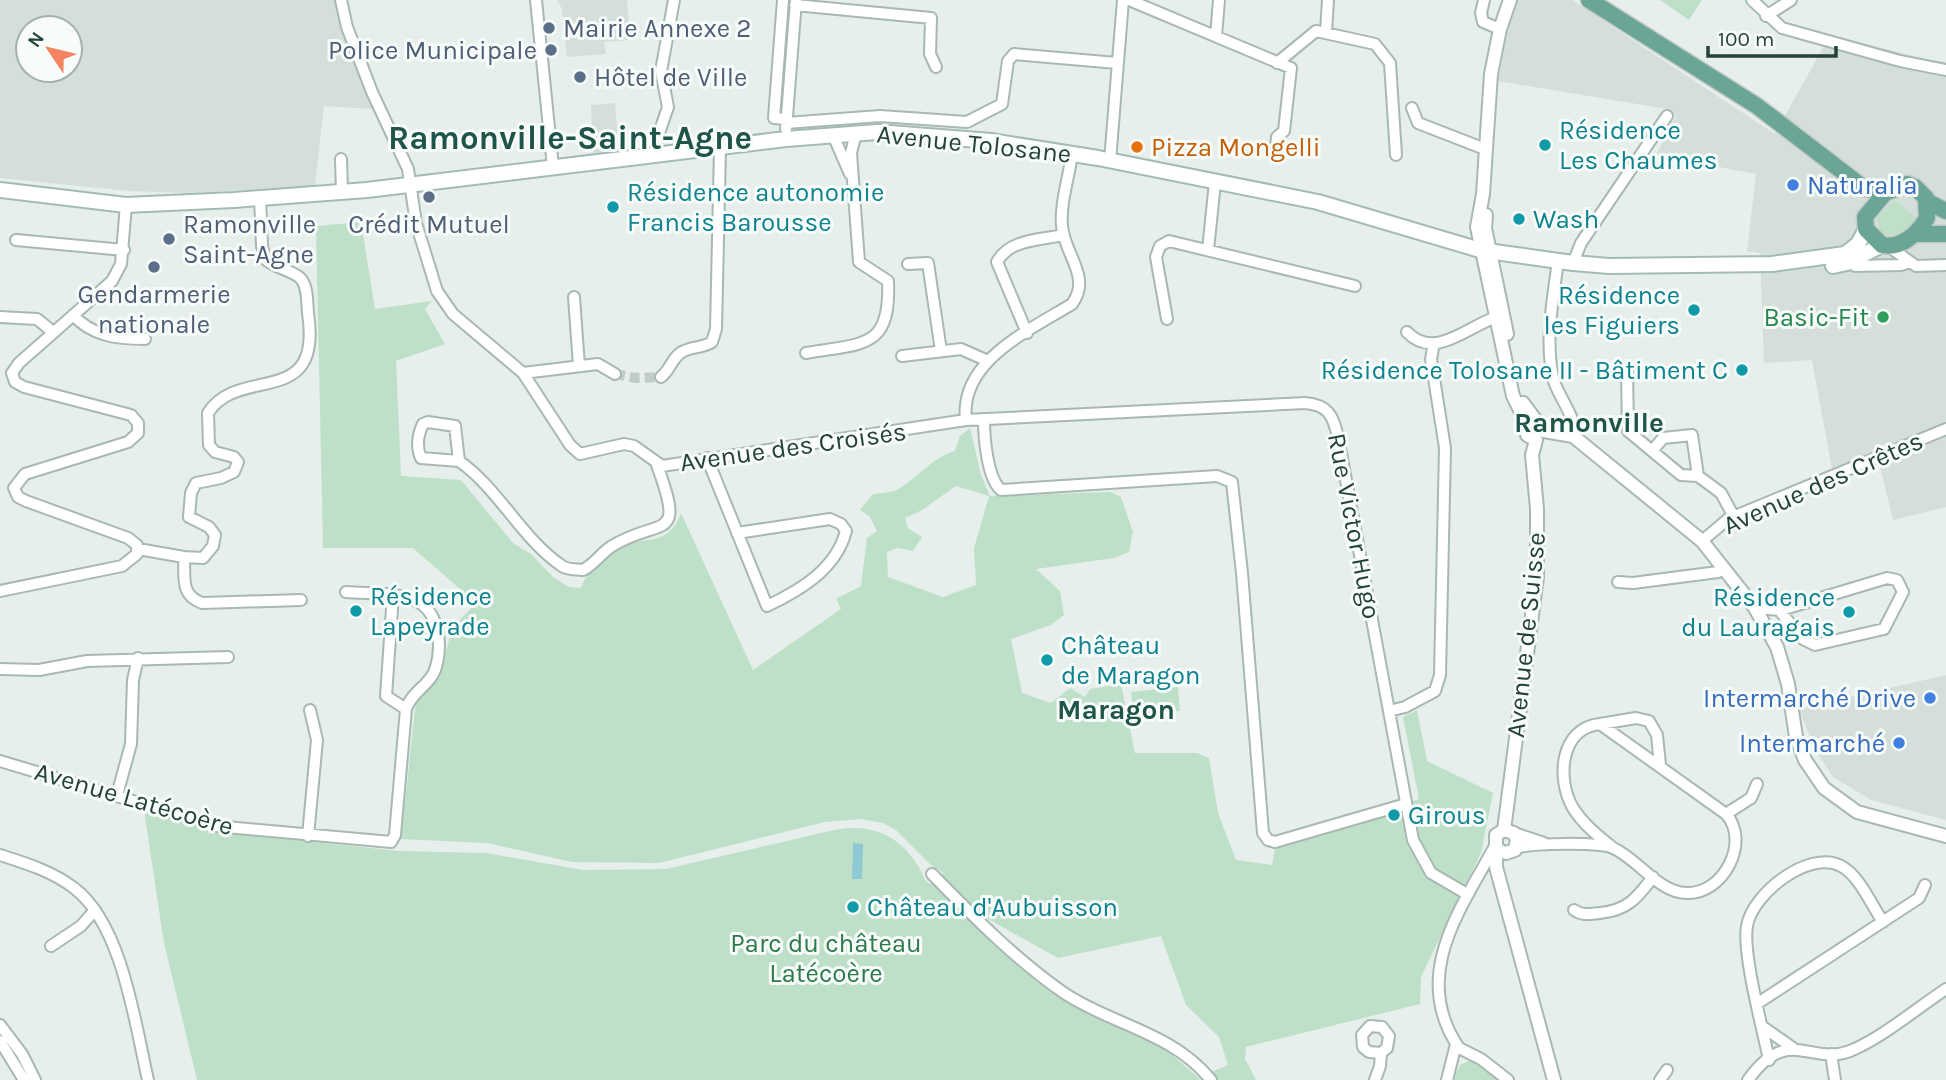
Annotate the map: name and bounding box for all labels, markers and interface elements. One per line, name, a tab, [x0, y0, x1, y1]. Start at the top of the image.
place label: Mairie Annexe 2	[563, 13, 751, 44]
north arrow	[14, 14, 84, 84]
scale bar	[1708, 14, 1836, 58]
marker: Mairie Annexe 2	[541, 20, 557, 36]
text: 100 m	[1718, 27, 1775, 51]
text: N	[23, 28, 49, 52]
place label: Police Municipale	[328, 35, 537, 66]
marker: Police Municipale	[543, 42, 559, 58]
place label: Hôtel de Ville	[594, 62, 747, 93]
marker: Hôtel de Ville	[572, 69, 588, 85]
place label: Résidence Les Chaumes	[1559, 115, 1717, 176]
street label: Avenue Tolosane	[875, 118, 1073, 170]
district label: Ramonville-Saint-Agne	[388, 119, 752, 157]
place label: Pizza Mongelli	[1151, 132, 1321, 163]
marker: Résidence Les Chaumes	[1537, 137, 1553, 153]
marker: Pizza Mongelli	[1129, 139, 1145, 155]
place label: Naturalia	[1807, 170, 1918, 201]
place label: Résidence autonomie Francis Barousse	[627, 177, 884, 238]
marker: Naturalia	[1785, 177, 1801, 193]
marker: Crédit Mutuel	[421, 189, 437, 205]
marker: Résidence autonomie Francis Barousse	[605, 199, 621, 215]
place label: Wash	[1533, 204, 1599, 235]
place label: Ramonville Saint-Agne	[183, 209, 316, 270]
place label: Crédit Mutuel	[348, 209, 510, 240]
marker: Wash	[1511, 211, 1527, 227]
marker: Ramonville Saint-Agne	[161, 231, 177, 247]
marker: Gendarmerie nationale	[146, 259, 162, 275]
place label: Gendarmerie nationale	[77, 279, 231, 340]
place label: Résidence les Figuiers	[1544, 280, 1680, 341]
marker: Résidence les Figuiers	[1686, 302, 1702, 318]
place label: Basic-Fit	[1764, 302, 1869, 333]
marker: Basic-Fit	[1875, 309, 1891, 325]
place label: Résidence Tolosane II - Bâtiment C	[1321, 355, 1728, 386]
marker: Résidence Tolosane II - Bâtiment C	[1734, 362, 1750, 378]
district label: Ramonville	[1514, 406, 1664, 439]
street label: Avenue des Croisés	[678, 416, 908, 478]
street label: Avenue des Crêtes	[1718, 425, 1928, 541]
street label: Rue Victor Hugo	[1321, 430, 1387, 622]
street label: Avenue de Suisse	[1500, 531, 1552, 739]
place label: Résidence Lapeyrade	[370, 581, 492, 642]
place label: Résidence du Lauragais	[1681, 582, 1835, 643]
marker: Résidence Lapeyrade	[348, 603, 364, 619]
marker: Résidence du Lauragais	[1841, 604, 1857, 620]
place label: Château de Maragon	[1061, 630, 1201, 691]
marker: Château de Maragon	[1039, 652, 1055, 668]
place label: Intermarché Drive	[1703, 683, 1916, 714]
marker: Intermarché Drive	[1922, 690, 1938, 706]
district label: Maragon	[1057, 693, 1175, 726]
place label: Intermarché	[1739, 728, 1885, 759]
marker: Intermarché	[1891, 735, 1907, 751]
street label: Avenue Latécoère	[31, 756, 237, 842]
place label: Girous	[1408, 800, 1486, 831]
marker: Girous	[1386, 807, 1402, 823]
place label: Château d'Aubuisson	[867, 892, 1118, 923]
marker: Château d'Aubuisson	[845, 899, 861, 915]
park label: Parc du château Latécoère	[730, 928, 922, 989]

